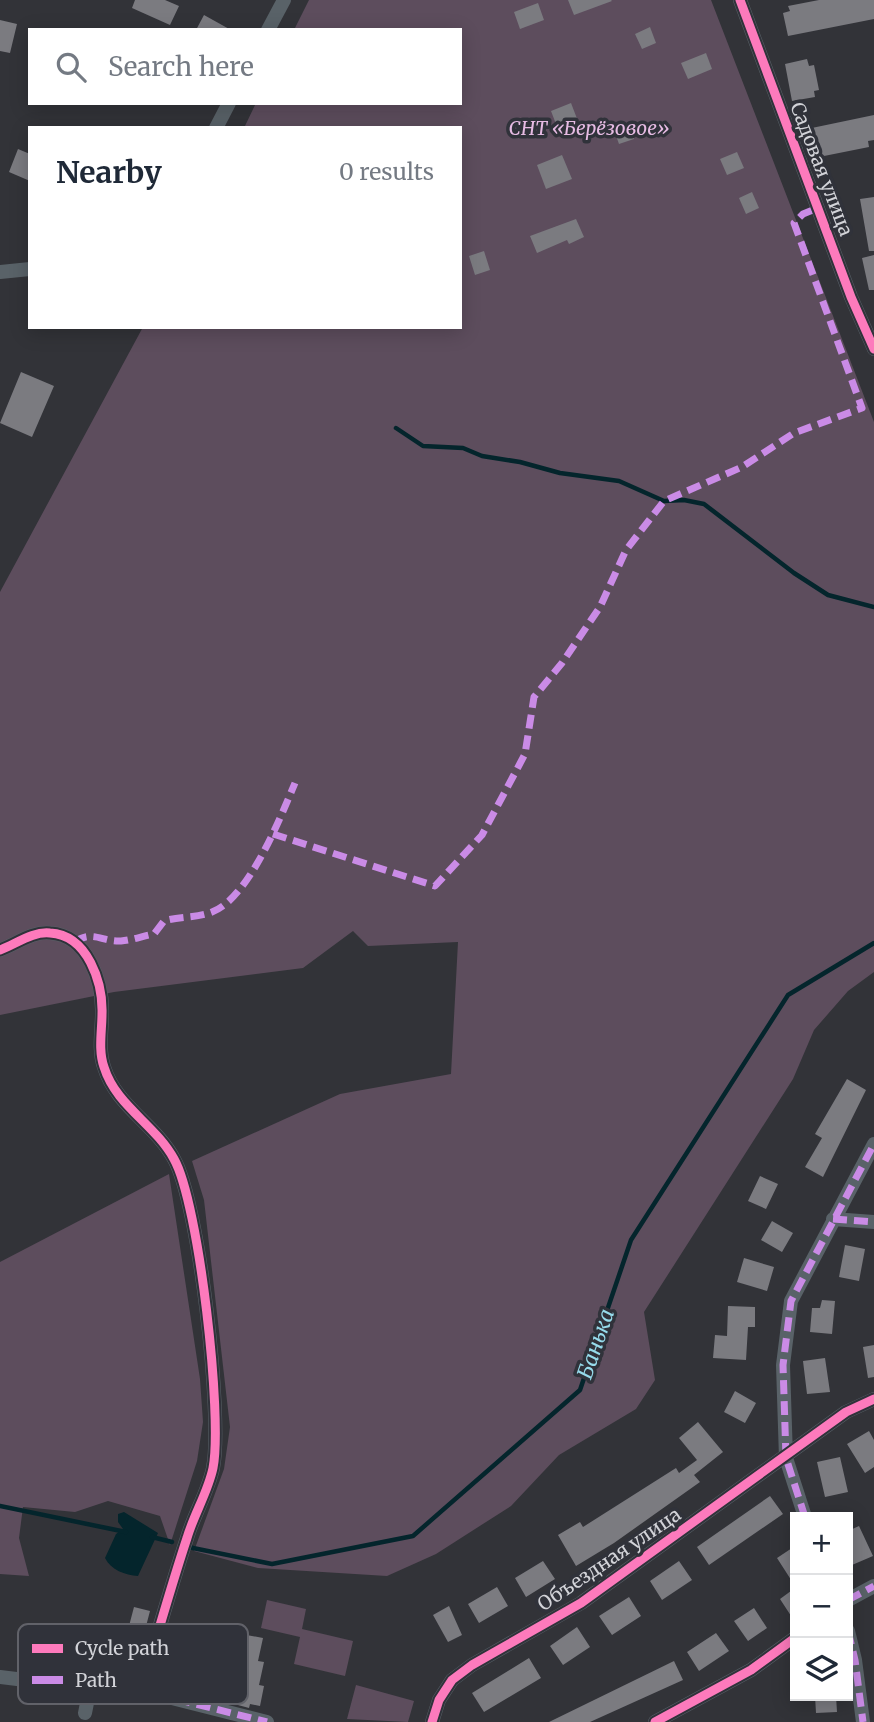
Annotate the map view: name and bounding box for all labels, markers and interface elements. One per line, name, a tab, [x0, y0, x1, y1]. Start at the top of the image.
search box	[28, 28, 462, 105]
icon: search	[52, 48, 90, 86]
text: Search here	[108, 50, 254, 83]
street label: Садовая улица	[785, 99, 859, 239]
park label: СНТ «Берёзовое»	[509, 116, 669, 140]
text: Nearby	[56, 153, 162, 191]
text: 0 results	[339, 157, 434, 186]
water label: Банька	[571, 1305, 620, 1382]
street label: Объездная улица	[533, 1502, 685, 1616]
map controls	[790, 1512, 853, 1701]
button: +	[790, 1512, 853, 1575]
button: −	[790, 1575, 853, 1638]
legend	[18, 1624, 248, 1704]
text: Cycle path	[75, 1636, 170, 1660]
button: layers	[790, 1638, 853, 1701]
text: Path	[75, 1668, 117, 1692]

